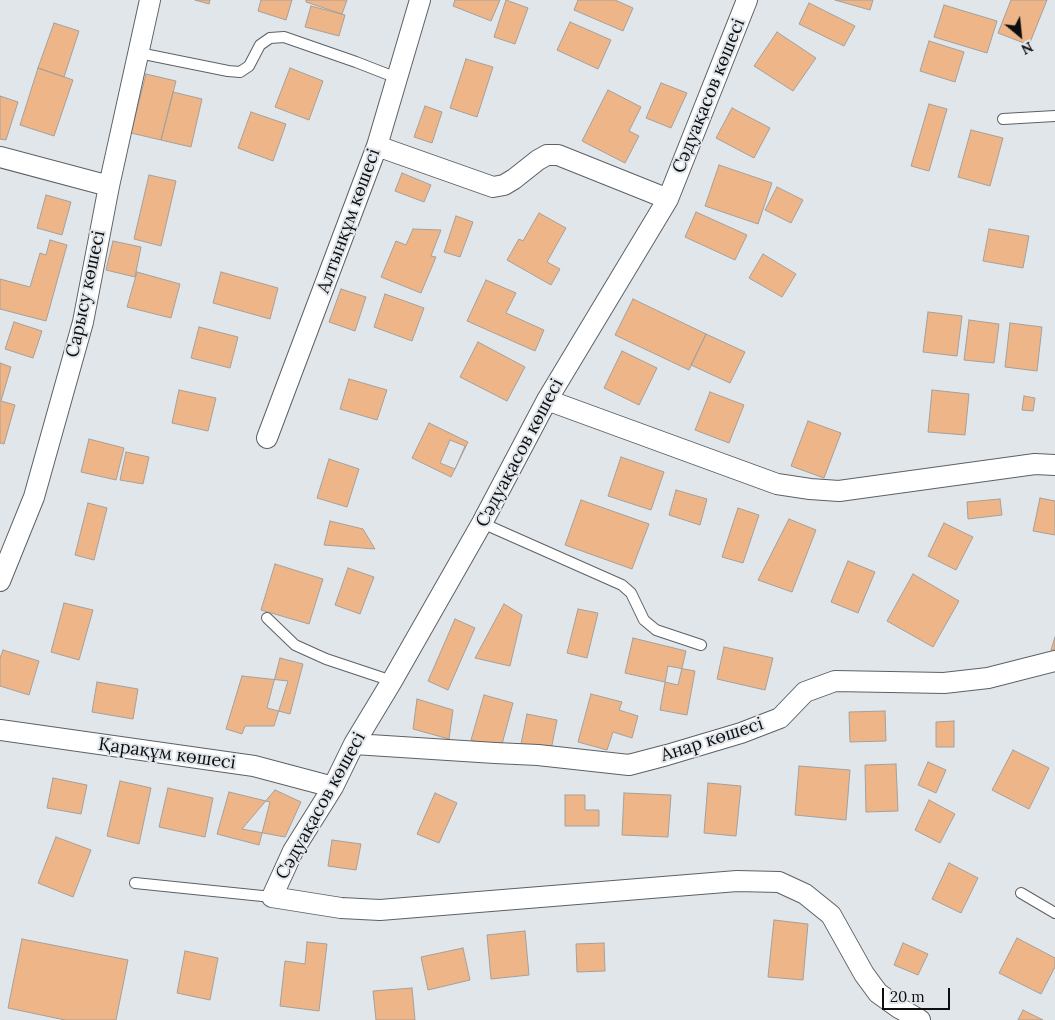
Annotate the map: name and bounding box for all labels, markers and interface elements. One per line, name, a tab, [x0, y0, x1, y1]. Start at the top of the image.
north arrow	[995, 10, 1045, 60]
street label: Сәдуақасов көшесі	[668, 16, 750, 176]
text: N	[1018, 38, 1036, 59]
street label: Алтынқұм көшесі	[313, 146, 385, 296]
street label: Сарысу көшесі	[62, 229, 110, 359]
street label: Сәдуақасов көшесі	[472, 375, 568, 531]
street label: Анар көшесі	[658, 713, 766, 767]
street label: Сәдуақасов көшесі	[272, 729, 370, 883]
street label: Қарақұм көшесі	[97, 734, 237, 774]
scale bar	[885, 978, 952, 1010]
text: 20 m	[890, 987, 925, 1006]

